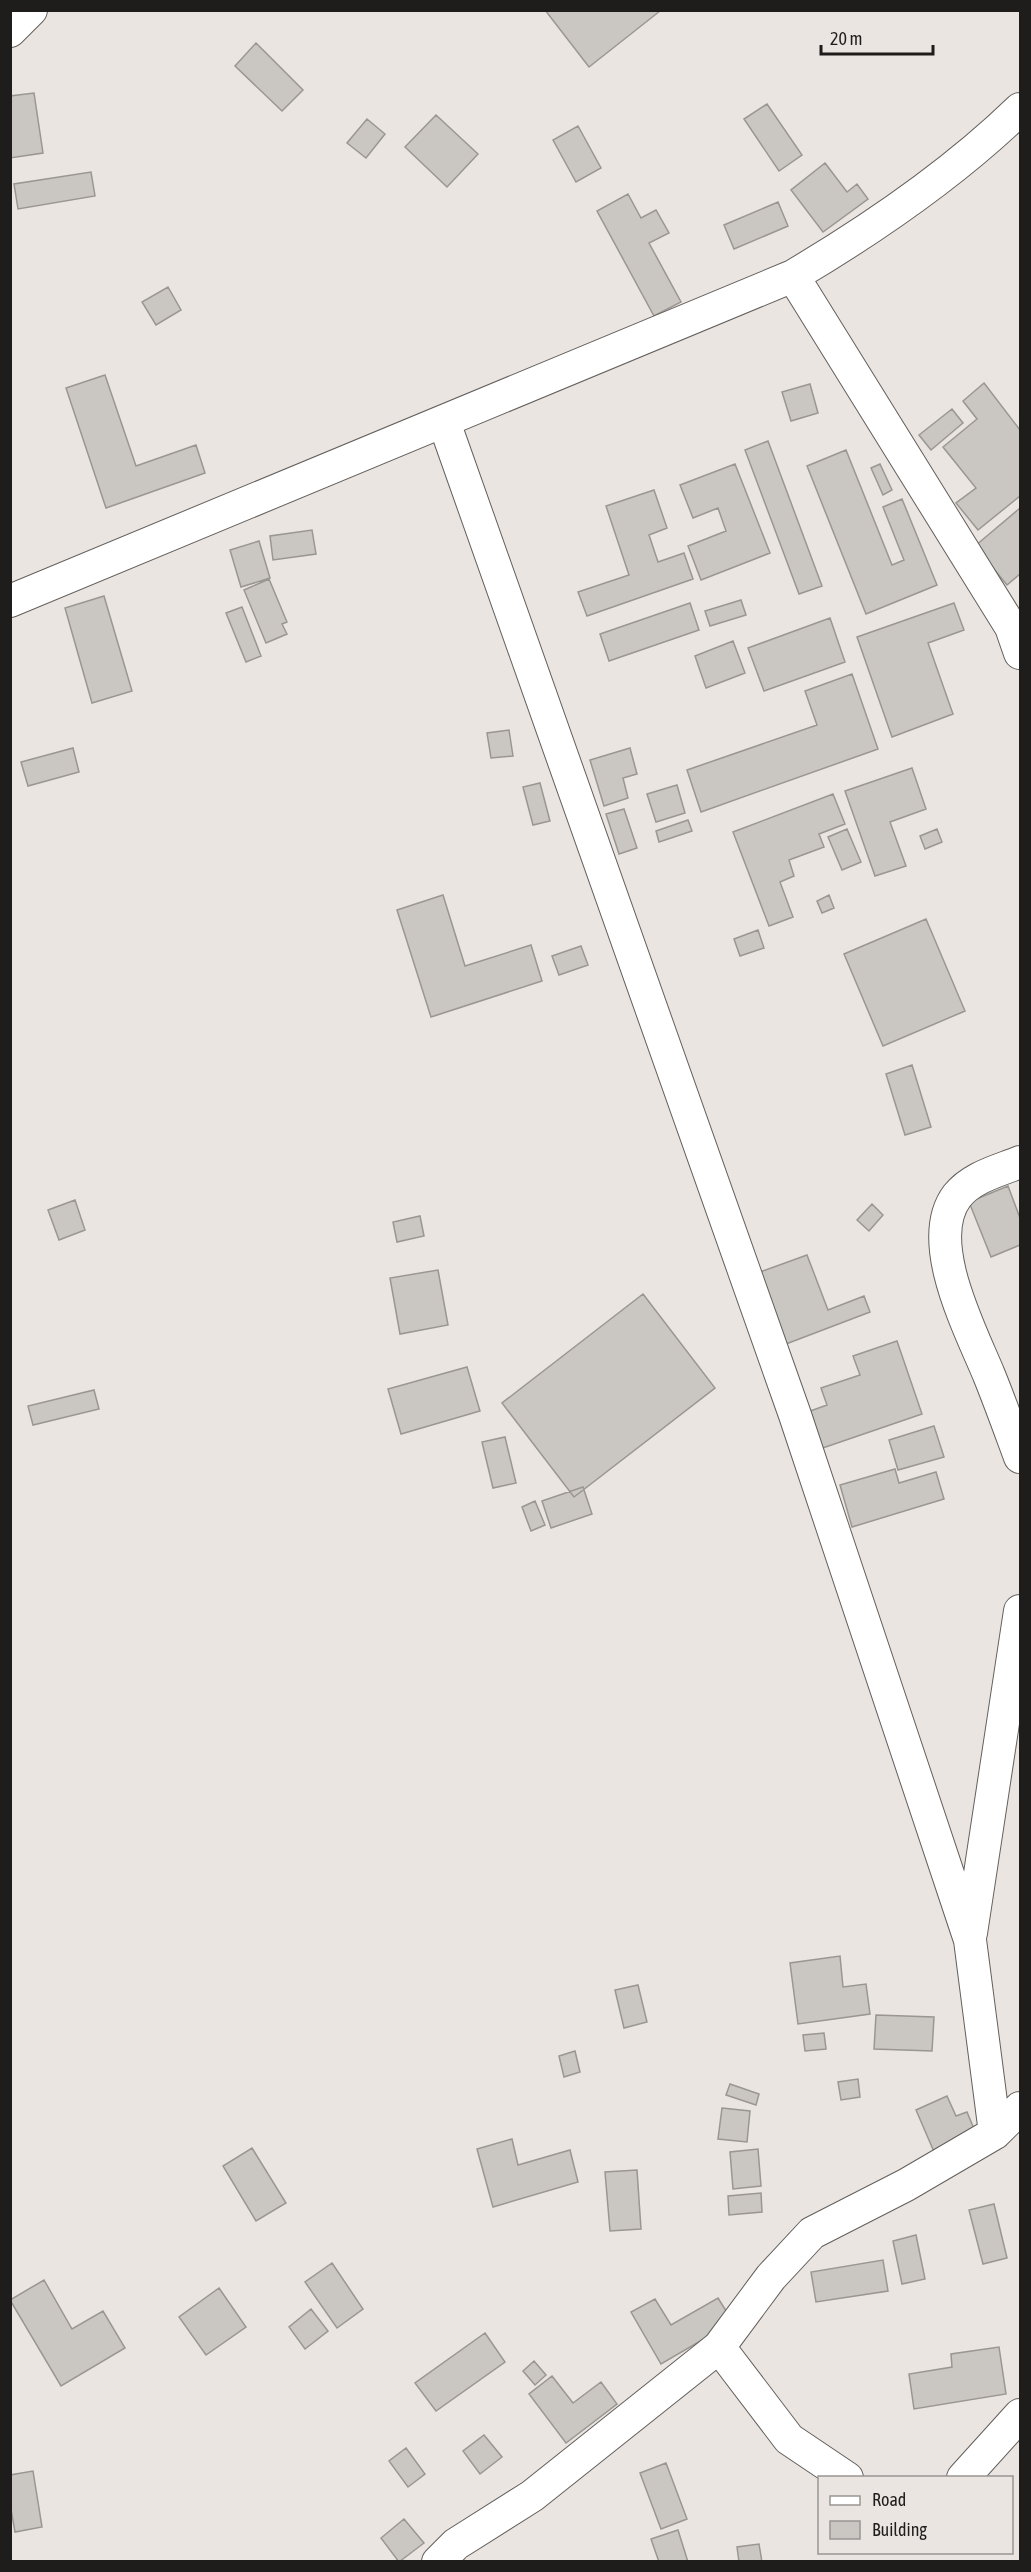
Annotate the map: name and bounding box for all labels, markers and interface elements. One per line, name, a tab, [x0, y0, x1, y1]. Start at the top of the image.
scale bar	[821, 18, 934, 56]
text: 20 m	[830, 28, 862, 49]
legend	[818, 2476, 1013, 2554]
text: Road	[872, 2489, 906, 2510]
text: Building	[872, 2519, 927, 2540]

